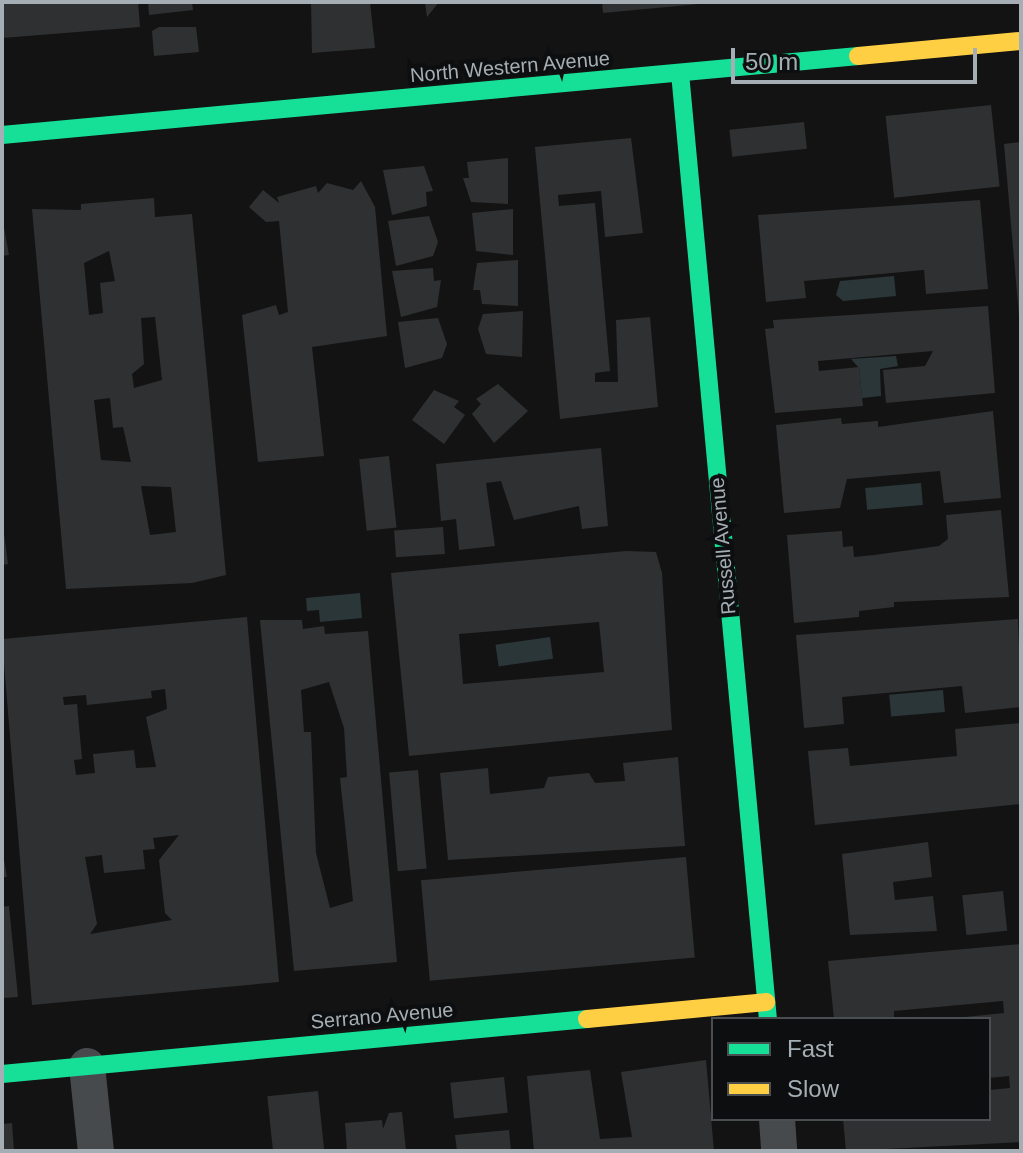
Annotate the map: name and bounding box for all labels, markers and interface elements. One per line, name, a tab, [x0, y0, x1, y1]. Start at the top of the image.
scale bar	[735, 32, 981, 82]
street label: North Western Avenue	[409, 46, 611, 88]
text: 50 m	[745, 48, 798, 75]
street label: Russell Avenue	[705, 476, 741, 616]
street label: Serrano Avenue	[309, 998, 455, 1034]
legend	[711, 1017, 991, 1121]
text: Fast	[787, 1035, 834, 1062]
text: Slow	[787, 1075, 839, 1102]

